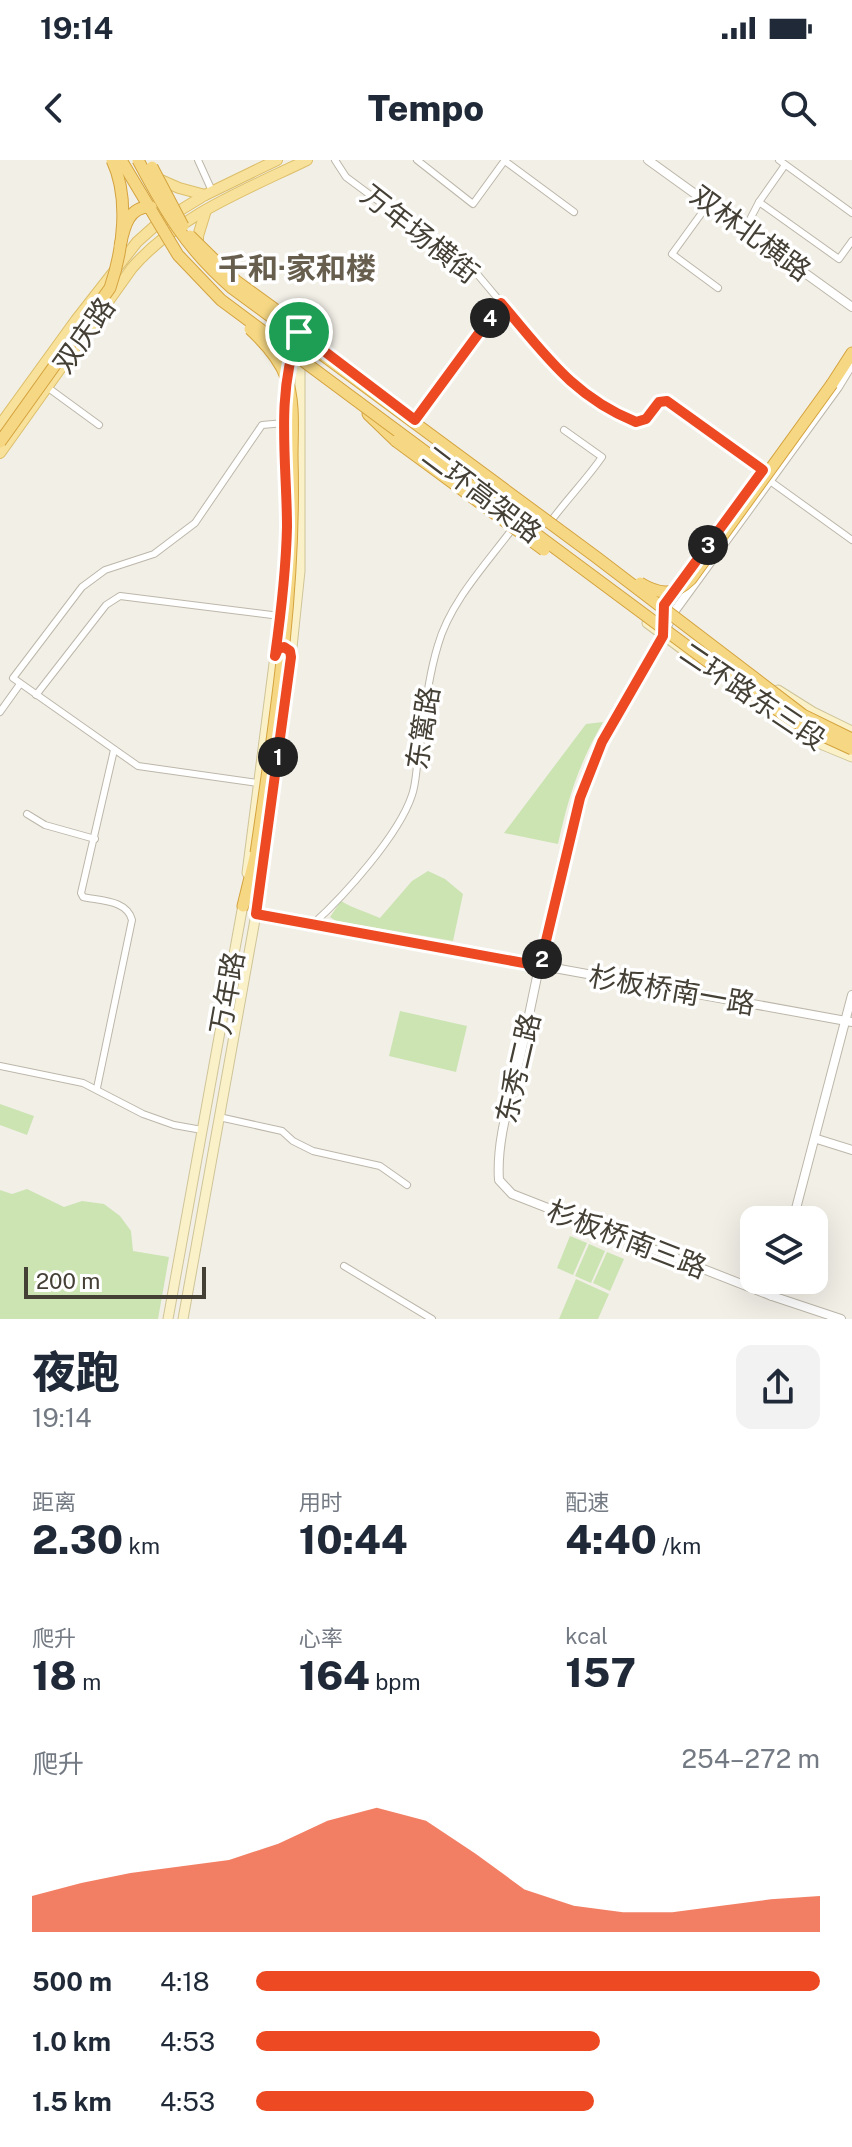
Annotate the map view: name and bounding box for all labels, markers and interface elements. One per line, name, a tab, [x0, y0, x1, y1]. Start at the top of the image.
text: 19:14	[40, 10, 113, 46]
icon: back	[32, 86, 76, 130]
icon: search	[776, 86, 820, 130]
text: Tempo	[368, 87, 484, 129]
street label: 万年场横街	[355, 178, 486, 290]
street label: 双林北横路	[685, 178, 818, 287]
district label: 千和·家和楼	[218, 250, 376, 286]
street label: 双庆路	[46, 291, 121, 379]
pin	[265, 298, 333, 366]
pin: 4	[470, 298, 510, 338]
text: 4	[483, 305, 497, 331]
icon: arrive	[277, 310, 321, 354]
street label: 二环高架路	[416, 438, 548, 549]
pin: 3	[688, 525, 728, 565]
text: 3	[701, 532, 715, 558]
street label: 二环路东三段	[674, 635, 832, 756]
street label: 东篱路	[400, 684, 445, 772]
pin: 1	[258, 737, 298, 777]
text: 1	[273, 744, 283, 770]
pin: 2	[522, 939, 562, 979]
text: 2	[535, 946, 549, 972]
street label: 万年路	[203, 949, 250, 1037]
street label: 杉板桥南一路	[586, 959, 758, 1020]
street label: 东秀二路	[489, 1010, 546, 1126]
street label: 杉板桥南三路	[543, 1193, 712, 1284]
map controls	[740, 1206, 828, 1294]
button: layers	[740, 1206, 828, 1294]
scale bar	[24, 1263, 206, 1299]
text: 200 m	[36, 1268, 100, 1294]
button: share	[736, 1345, 820, 1429]
text: 夜跑	[32, 1346, 120, 1398]
text: 19:14	[32, 1402, 92, 1433]
text: 距离	[32, 1489, 76, 1515]
text: 用时	[299, 1489, 343, 1515]
text: 配速	[565, 1489, 609, 1515]
text: 2.30	[32, 1516, 123, 1563]
text: 10:44	[299, 1516, 408, 1563]
text: 4:40	[565, 1516, 657, 1563]
text: km	[123, 1533, 160, 1559]
text: /km	[657, 1533, 701, 1559]
text: kcal	[565, 1623, 608, 1649]
text: 爬升	[32, 1625, 76, 1651]
text: 心率	[299, 1625, 343, 1651]
text: 157	[565, 1649, 636, 1696]
text: 18	[32, 1652, 77, 1699]
text: 164	[299, 1652, 370, 1699]
text: m	[77, 1669, 101, 1695]
text: bpm	[370, 1669, 420, 1695]
text: 254–272 m	[681, 1743, 820, 1774]
text: 爬升	[32, 1748, 84, 1779]
text: 500 m	[32, 1966, 112, 1997]
text: 4:18	[160, 1966, 210, 1997]
text: 1.0 km	[32, 2026, 111, 2057]
text: 4:53	[160, 2026, 215, 2057]
text: 1.5 km	[32, 2086, 112, 2117]
text: 4:53	[160, 2086, 215, 2117]

